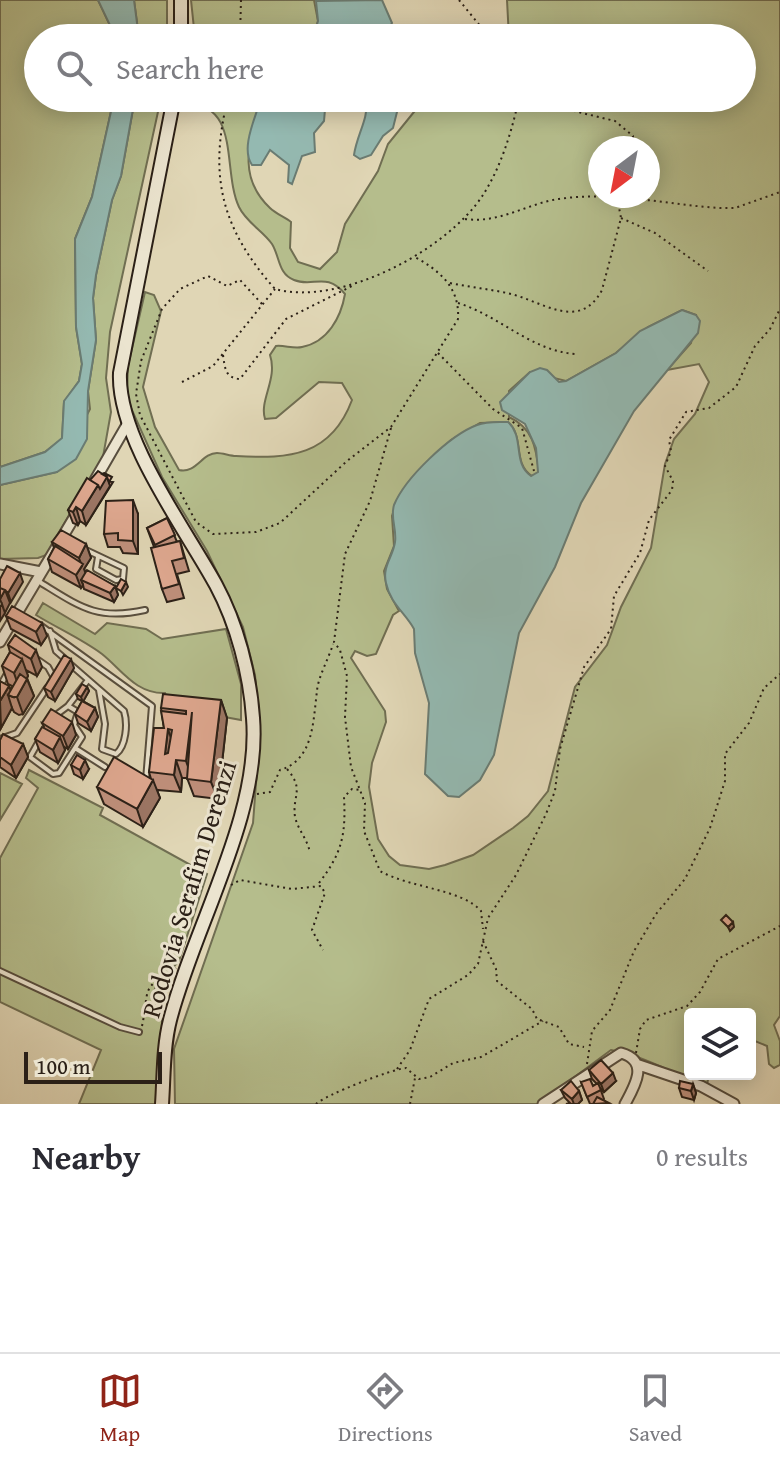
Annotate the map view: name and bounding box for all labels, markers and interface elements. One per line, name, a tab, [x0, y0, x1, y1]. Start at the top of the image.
search box	[24, 24, 756, 112]
icon: search	[52, 46, 96, 90]
text: Search here	[116, 46, 264, 90]
north arrow	[588, 136, 660, 208]
street label: Rodovia Serafim Derenzi	[131, 755, 246, 1022]
map controls	[684, 1008, 756, 1080]
button: layers	[684, 1008, 756, 1080]
scale bar	[24, 1048, 162, 1084]
text: 100 m	[36, 1050, 91, 1082]
text: Nearby	[32, 1132, 141, 1181]
text: 0 results	[656, 1137, 748, 1176]
tab: Map	[98, 1369, 142, 1449]
tab: Directions	[338, 1369, 433, 1449]
tab: Saved	[629, 1369, 682, 1449]

